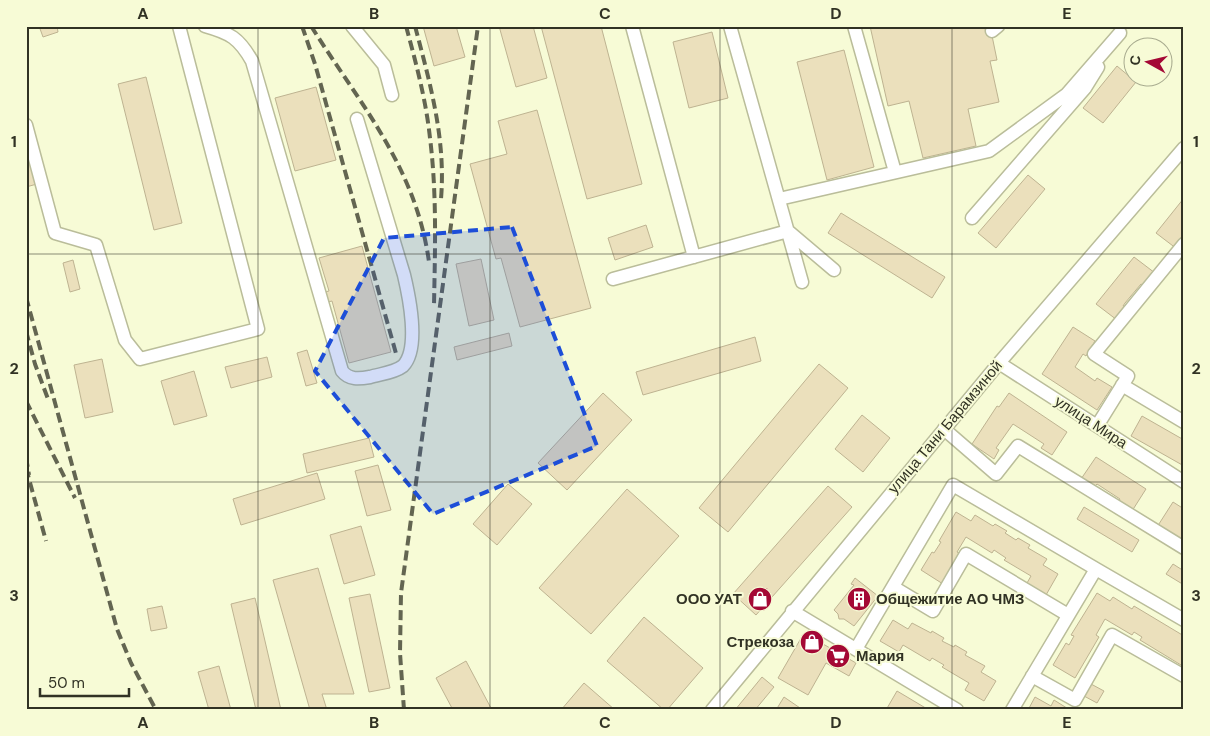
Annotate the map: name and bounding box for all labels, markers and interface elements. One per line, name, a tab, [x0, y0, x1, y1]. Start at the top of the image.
text: A	[137, 3, 149, 24]
text: B	[369, 3, 379, 24]
text: C	[599, 3, 611, 24]
text: D	[830, 3, 842, 24]
text: E	[1062, 3, 1072, 24]
north arrow	[1122, 38, 1172, 88]
text: С	[1126, 54, 1145, 66]
text: 1	[11, 131, 17, 152]
text: 1	[1193, 131, 1199, 152]
street label: улица Тани Барамзиной	[883, 356, 1007, 498]
text: 2	[9, 358, 19, 379]
text: 2	[1191, 358, 1201, 379]
street label: улица Мира	[1051, 391, 1132, 453]
text: 3	[9, 585, 19, 606]
text: 3	[1191, 585, 1201, 606]
shop icon: ООО УАТ	[747, 586, 773, 612]
building icon: Общежитие АО ЧМЗ	[846, 586, 872, 612]
place label: ООО УАТ	[676, 589, 742, 609]
place label: Общежитие АО ЧМЗ	[876, 589, 1024, 609]
shop icon: Стрекоза	[799, 629, 825, 655]
place label: Стрекоза	[726, 632, 795, 652]
supermarket icon: Мария	[825, 643, 851, 669]
place label: Мария	[856, 646, 904, 666]
scale bar	[40, 666, 129, 698]
text: 50 m	[48, 673, 85, 693]
text: A	[137, 712, 149, 733]
text: B	[369, 712, 379, 733]
text: C	[599, 712, 611, 733]
text: D	[830, 712, 842, 733]
text: E	[1062, 712, 1072, 733]

